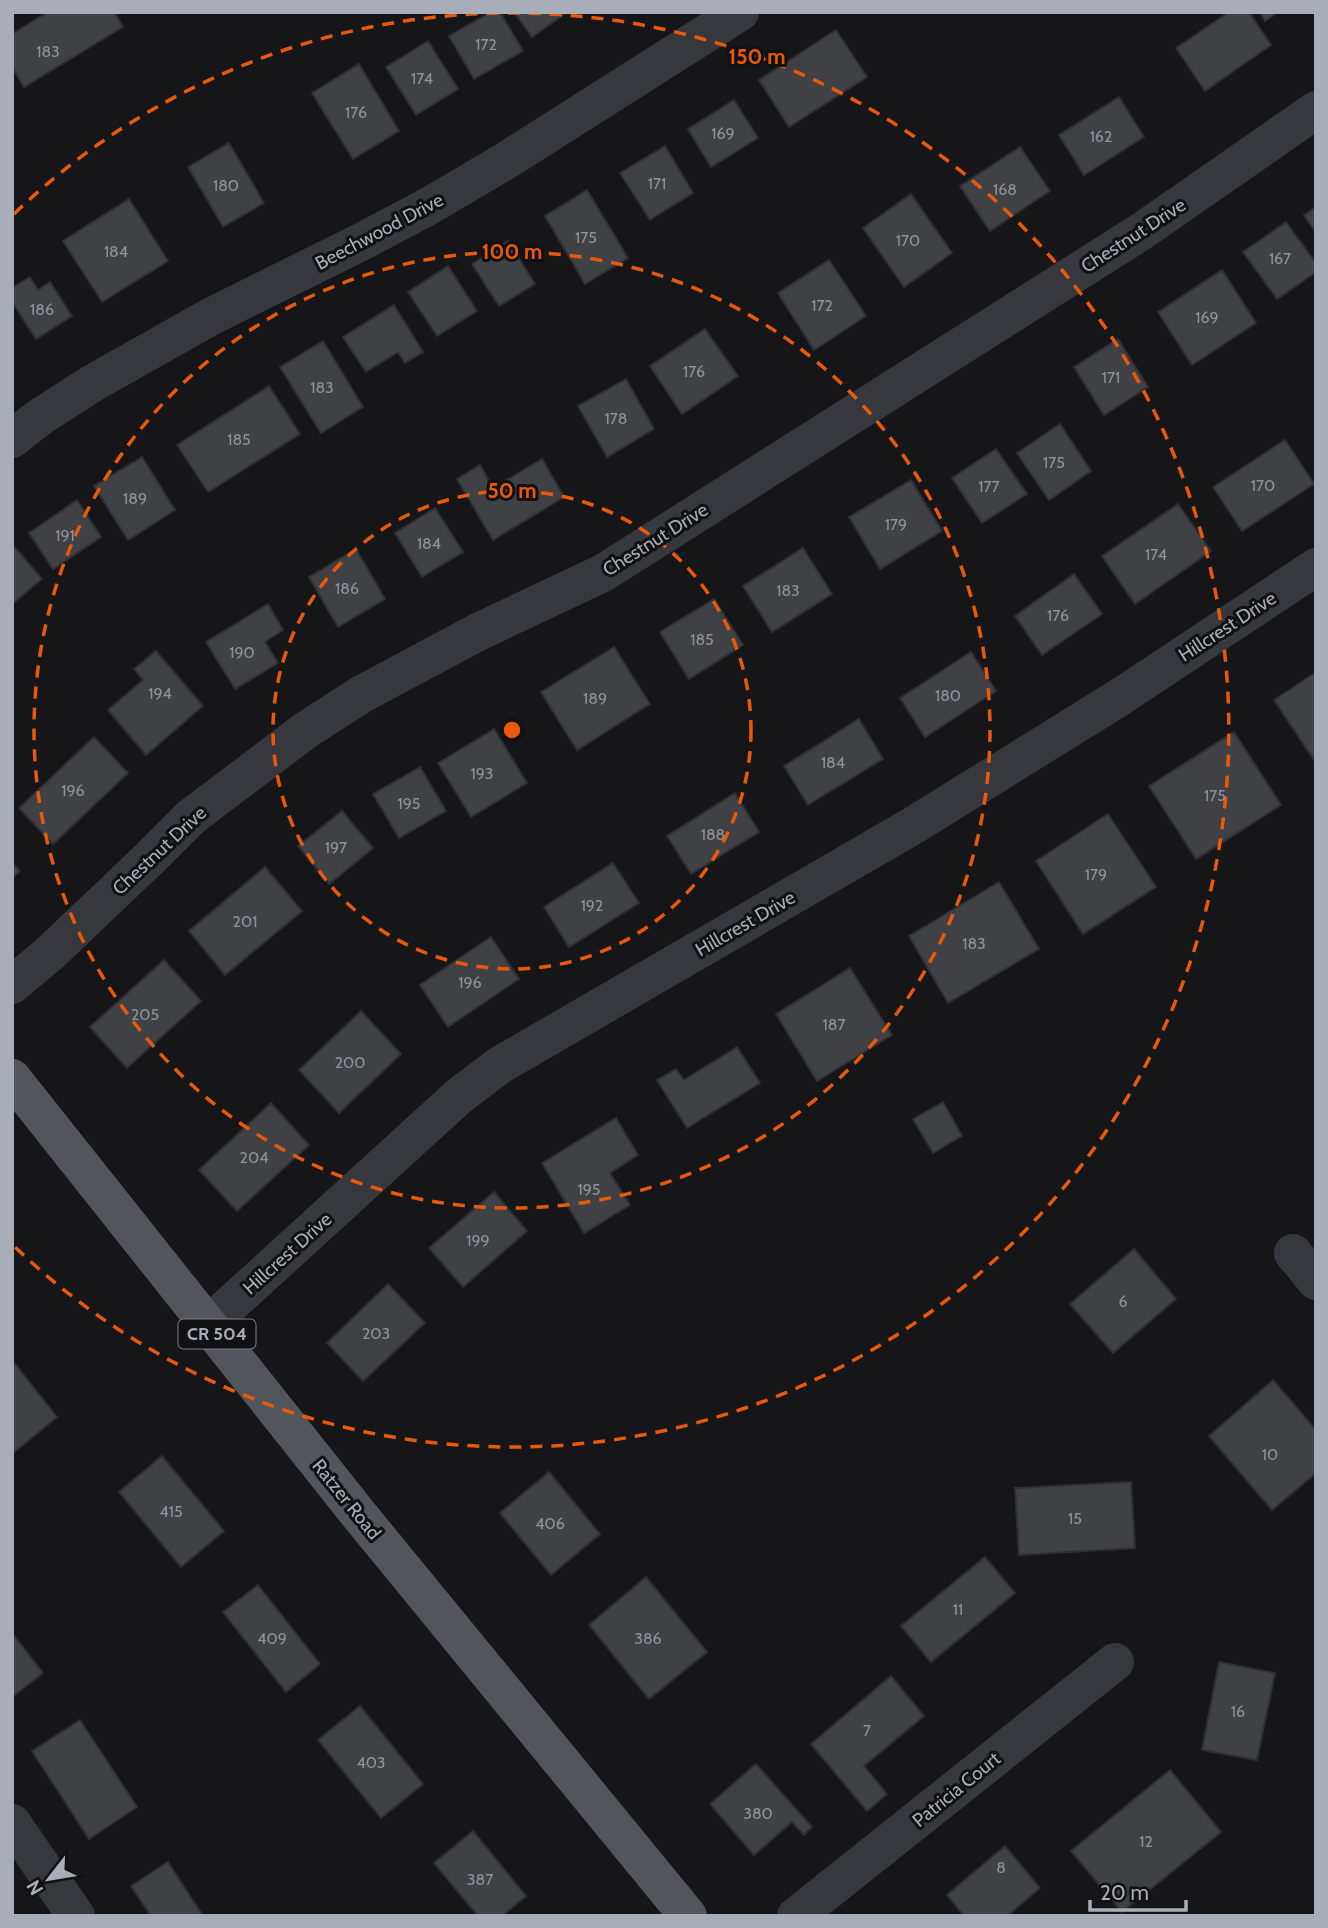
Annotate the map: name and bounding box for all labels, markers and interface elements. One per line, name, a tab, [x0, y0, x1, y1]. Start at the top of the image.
house number: 172	[475, 35, 497, 54]
house number: 183	[36, 42, 60, 61]
text: 150 m	[729, 44, 785, 69]
house number: 174	[411, 69, 433, 88]
house number: 176	[345, 103, 367, 122]
house number: 169	[711, 124, 735, 143]
house number: 162	[1090, 127, 1112, 146]
house number: 171	[648, 174, 666, 193]
house number: 180	[213, 176, 239, 195]
house number: 168	[993, 180, 1017, 199]
street label: Beechwood Drive	[311, 188, 447, 275]
street label: Chestnut Drive	[1077, 193, 1190, 278]
house number: 175	[575, 228, 597, 247]
house number: 170	[896, 231, 920, 250]
text: 100 m	[482, 239, 542, 264]
house number: 184	[104, 242, 128, 261]
house number: 167	[1269, 249, 1291, 268]
house number: 172	[811, 296, 833, 315]
house number: 186	[30, 300, 54, 319]
house number: 169	[1195, 308, 1219, 327]
house number: 176	[683, 362, 705, 381]
house number: 171	[1102, 368, 1120, 387]
house number: 183	[310, 378, 334, 397]
house number: 178	[605, 409, 627, 428]
house number: 185	[227, 430, 251, 449]
house number: 175	[1043, 453, 1065, 472]
house number: 170	[1251, 476, 1275, 495]
house number: 177	[978, 477, 1000, 496]
text: 50 m	[487, 478, 537, 503]
house number: 189	[123, 489, 147, 508]
street label: Chestnut Drive	[598, 498, 712, 581]
house number: 179	[885, 515, 907, 534]
house number: 191	[55, 526, 75, 545]
house number: 184	[417, 534, 441, 553]
house number: 174	[1145, 545, 1167, 564]
house number: 186	[335, 579, 359, 598]
house number: 183	[776, 581, 800, 600]
street label: Hillcrest Drive	[1174, 586, 1280, 666]
house number: 176	[1047, 606, 1069, 625]
house number: 185	[690, 630, 714, 649]
house number: 190	[229, 643, 255, 662]
house number: 194	[148, 684, 172, 703]
house number: 180	[935, 686, 961, 705]
house number: 189	[583, 689, 607, 708]
centre of rings	[500, 718, 524, 742]
house number: 184	[821, 753, 845, 772]
house number: 193	[471, 764, 493, 783]
house number: 196	[61, 781, 85, 800]
house number: 175	[1204, 786, 1226, 805]
house number: 195	[398, 794, 420, 813]
street label: Chestnut Drive	[108, 801, 211, 900]
house number: 188	[701, 825, 725, 844]
house number: 197	[325, 838, 347, 857]
house number: 179	[1085, 865, 1107, 884]
street label: Hillcrest Drive	[691, 885, 799, 961]
house number: 192	[581, 896, 603, 915]
house number: 201	[233, 912, 257, 931]
house number: 183	[962, 934, 986, 953]
house number: 196	[458, 973, 482, 992]
house number: 205	[131, 1005, 159, 1024]
house number: 187	[823, 1015, 845, 1034]
house number: 200	[335, 1053, 365, 1072]
house number: 204	[240, 1148, 268, 1167]
house number: 195	[578, 1180, 600, 1199]
street label: Hillcrest Drive	[238, 1207, 337, 1299]
house number: 199	[466, 1231, 490, 1250]
house number: 6	[1118, 1292, 1128, 1311]
road number: CR 504	[178, 1320, 256, 1349]
house number: 203	[362, 1324, 390, 1343]
house number: 10	[1262, 1445, 1278, 1464]
street label: Ratzer Road	[307, 1455, 386, 1544]
house number: 415	[159, 1502, 183, 1521]
house number: 15	[1068, 1509, 1082, 1528]
house number: 406	[535, 1514, 565, 1533]
house number: 11	[953, 1600, 963, 1619]
house number: 409	[257, 1629, 287, 1648]
house number: 386	[634, 1629, 662, 1648]
house number: 16	[1231, 1702, 1245, 1721]
house number: 7	[863, 1721, 871, 1740]
street label: Patricia Court	[908, 1747, 1005, 1832]
house number: 403	[356, 1753, 386, 1772]
house number: 380	[743, 1804, 773, 1823]
house number: 12	[1139, 1832, 1153, 1851]
north arrow	[14, 1844, 84, 1914]
house number: 8	[996, 1858, 1006, 1877]
scale bar	[1090, 1868, 1186, 1912]
house number: 387	[467, 1870, 493, 1889]
text: N	[22, 1876, 48, 1899]
text: 20 m	[1100, 1880, 1149, 1905]

